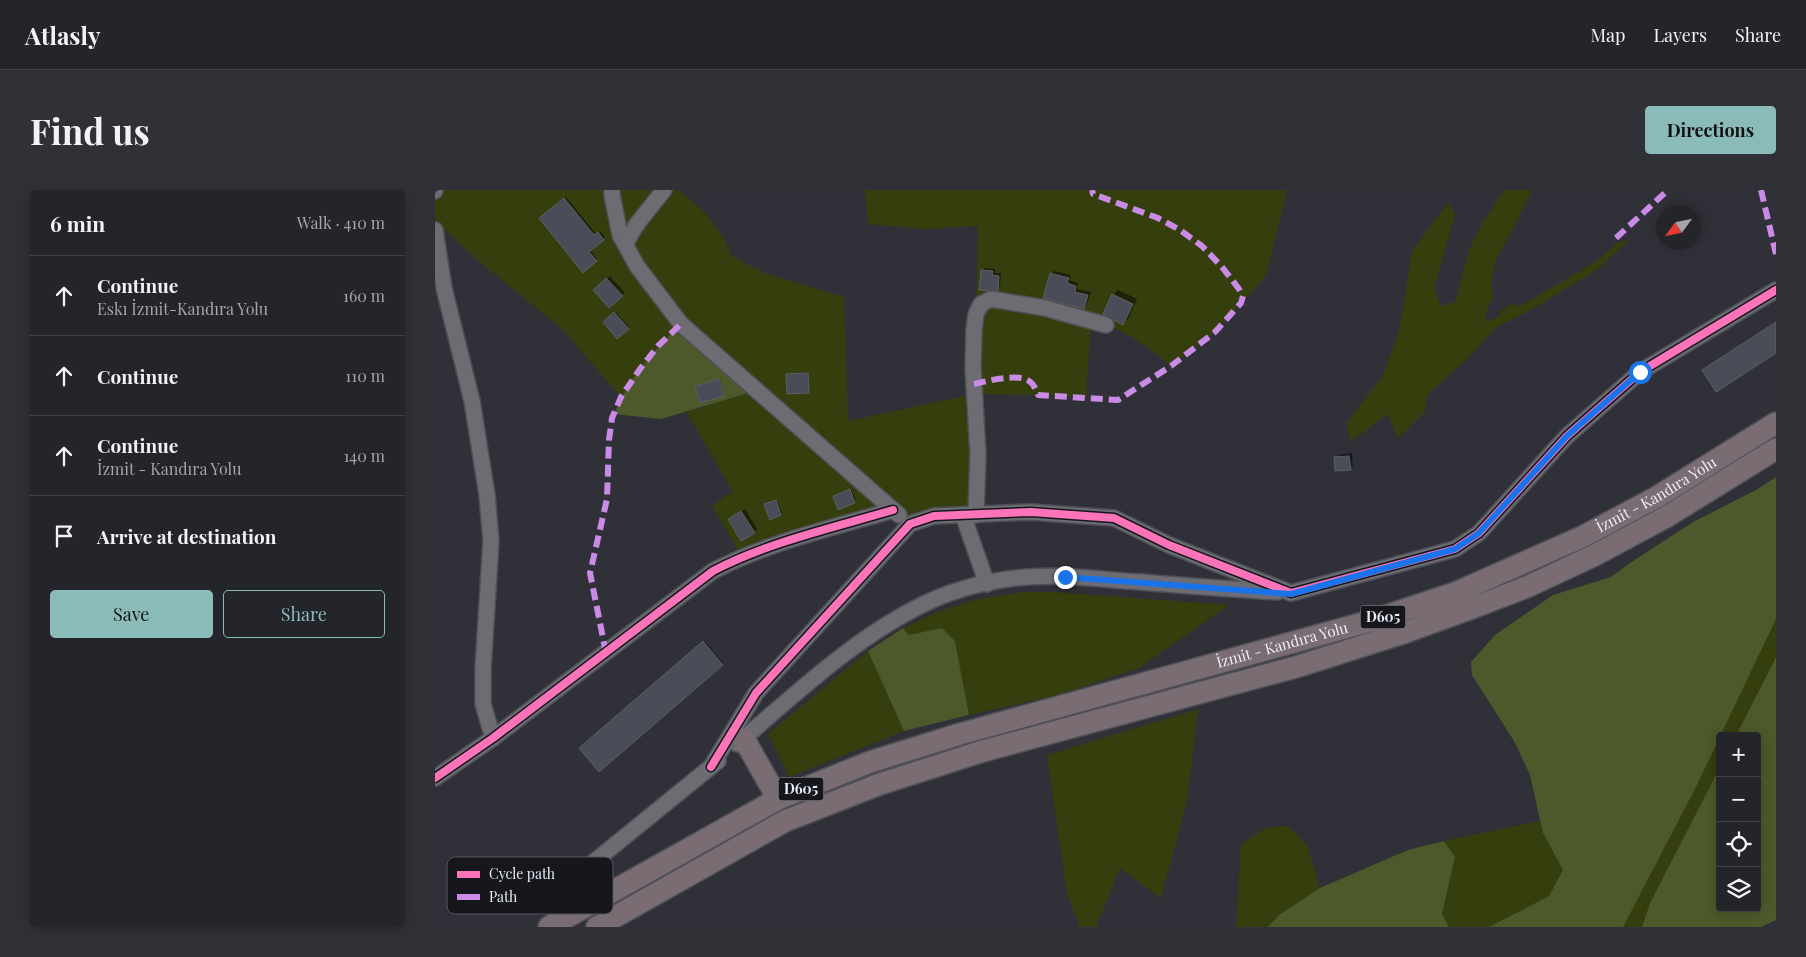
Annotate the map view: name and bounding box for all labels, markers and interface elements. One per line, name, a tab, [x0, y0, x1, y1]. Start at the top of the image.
text: Atlasly	[25, 19, 100, 51]
text: Map	[1590, 23, 1625, 47]
text: Layers	[1653, 23, 1707, 47]
text: Share	[1735, 23, 1781, 47]
button: Directions	[1645, 106, 1776, 154]
text: Find us	[30, 107, 150, 154]
north arrow	[1656, 205, 1701, 250]
text: 6 min	[50, 209, 105, 237]
text: Walk · 410 m	[297, 212, 385, 233]
text: Continue	[97, 272, 178, 298]
icon: ahead	[50, 282, 78, 310]
text: 160 m	[343, 285, 385, 306]
text: Eskı İzmit-Kandıra Yolu	[97, 298, 268, 319]
route start	[1629, 361, 1652, 384]
icon: ahead	[50, 362, 78, 390]
text: Continue	[97, 363, 178, 389]
text: 110 m	[345, 365, 385, 386]
text: Continue	[97, 432, 178, 458]
icon: ahead	[50, 442, 78, 470]
text: 140 m	[343, 445, 385, 466]
street label: İzmit - Kandıra Yolu	[1593, 451, 1720, 537]
text: İzmit - Kandıra Yolu	[97, 458, 241, 479]
icon: arrive	[50, 522, 78, 550]
text: Arrive at destination	[97, 523, 277, 549]
route end	[1054, 566, 1077, 589]
button: Save	[50, 590, 213, 638]
button: Share	[223, 590, 385, 638]
road number: D605	[1361, 606, 1405, 628]
street label: İzmit - Kandıra Yolu	[1214, 617, 1350, 672]
map controls	[1716, 732, 1761, 912]
button: +	[1716, 732, 1761, 777]
button: −	[1716, 777, 1761, 822]
road number: D605	[779, 778, 823, 800]
button: locate	[1716, 822, 1761, 867]
legend	[447, 857, 613, 914]
text: Cycle path	[489, 864, 556, 883]
button: layers	[1716, 867, 1761, 912]
text: Path	[489, 887, 518, 906]

